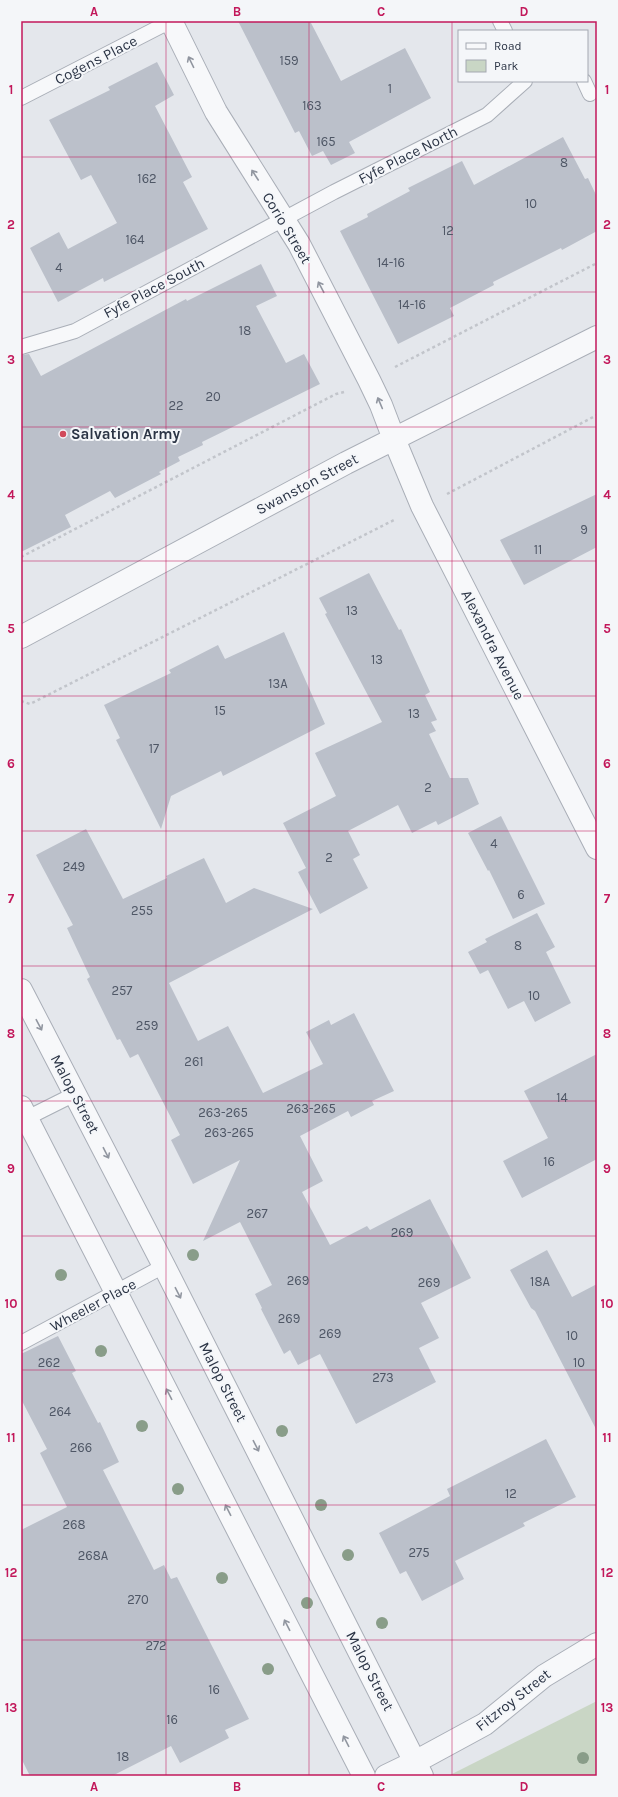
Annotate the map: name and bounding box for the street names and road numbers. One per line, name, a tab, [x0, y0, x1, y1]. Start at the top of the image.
street label: Cogens Place	[52, 31, 140, 89]
street label: Fyfe Place North	[355, 122, 461, 188]
street label: Corio Street	[259, 189, 316, 267]
street label: Fyfe Place South	[100, 254, 208, 322]
street label: Swanston Street	[253, 449, 361, 518]
street label: Alexandra Avenue	[458, 587, 528, 703]
street label: Malop Street	[47, 1051, 104, 1137]
street label: Wheeler Place	[47, 1275, 139, 1335]
street label: Malop Street	[195, 1339, 251, 1425]
street label: Malop Street	[342, 1628, 398, 1714]
street label: Fitzroy Street	[472, 1665, 554, 1735]

